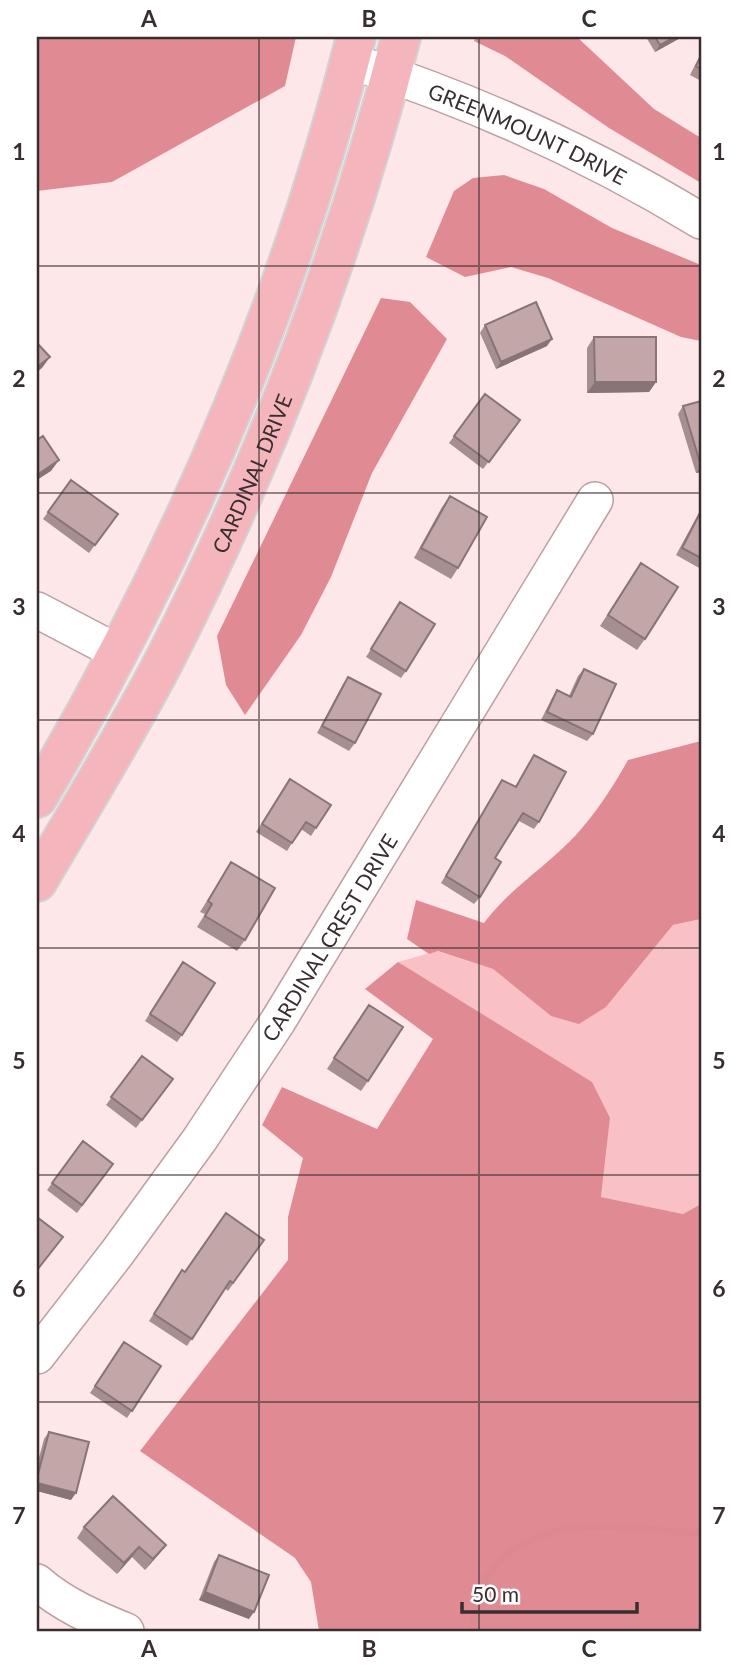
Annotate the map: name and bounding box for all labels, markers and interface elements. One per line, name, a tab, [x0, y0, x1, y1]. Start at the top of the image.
text: A	[140, 4, 158, 32]
text: B	[361, 4, 377, 32]
text: C	[581, 4, 597, 32]
street label: GREENMOUNT DRIVE	[425, 77, 631, 189]
text: 1	[12, 137, 26, 165]
text: 1	[712, 137, 726, 165]
text: 2	[12, 364, 26, 392]
text: 2	[712, 364, 726, 392]
street label: CARDINAL DRIVE	[206, 390, 296, 557]
text: 3	[12, 592, 26, 620]
text: 3	[712, 592, 726, 620]
text: 4	[12, 819, 26, 847]
text: 4	[712, 819, 726, 847]
street label: CARDINAL CREST DRIVE	[256, 829, 402, 1045]
text: 5	[12, 1046, 26, 1074]
text: 5	[712, 1046, 726, 1074]
text: 6	[12, 1274, 26, 1302]
text: 6	[712, 1274, 726, 1302]
text: 7	[12, 1501, 26, 1529]
text: 7	[712, 1501, 726, 1529]
scale bar	[462, 1570, 636, 1614]
text: 50 m	[472, 1581, 519, 1606]
text: A	[140, 1634, 158, 1662]
text: B	[361, 1634, 377, 1662]
text: C	[581, 1634, 597, 1662]

